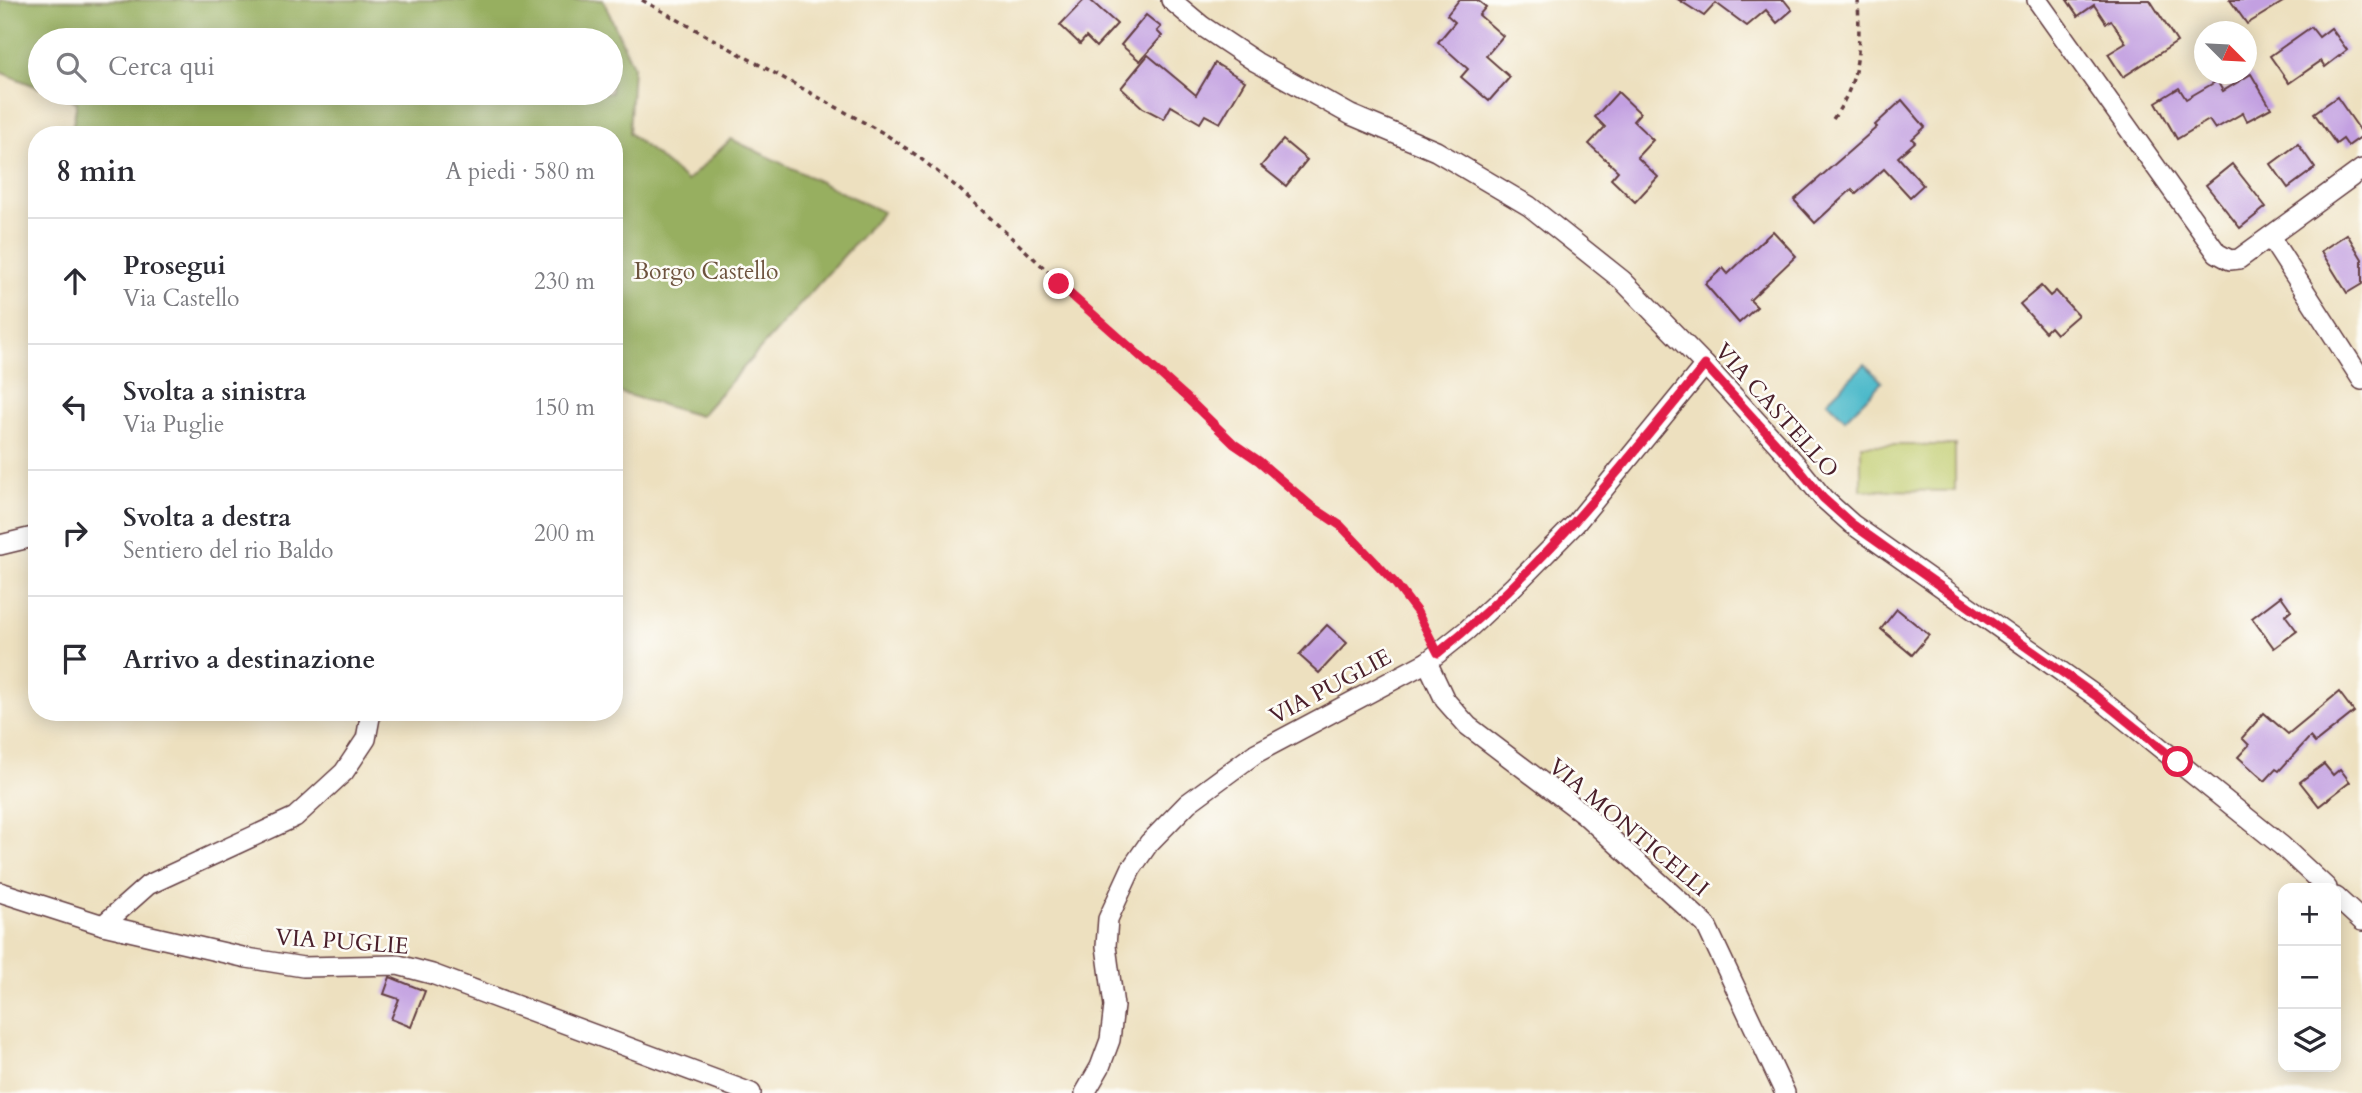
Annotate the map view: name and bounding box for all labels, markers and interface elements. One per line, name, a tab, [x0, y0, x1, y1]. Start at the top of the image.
north arrow	[2194, 21, 2257, 84]
search box	[28, 28, 623, 105]
icon: search	[52, 48, 90, 86]
text: Cerca qui	[108, 49, 215, 84]
text: 8 min	[56, 151, 136, 192]
text: A piedi · 580 m	[445, 156, 595, 187]
text: Prosegui	[123, 248, 226, 283]
park label: Borgo Castello	[633, 256, 779, 287]
icon: ahead	[56, 262, 94, 300]
text: 230 m	[534, 266, 595, 297]
route end	[1043, 268, 1074, 299]
text: Via Castello	[123, 283, 240, 314]
street label: VIA CASTELLO	[1708, 336, 1846, 484]
text: Svolta a sinistra	[123, 374, 306, 409]
icon: left	[56, 388, 94, 426]
text: 150 m	[534, 392, 595, 423]
text: Via Puglie	[123, 409, 224, 440]
text: Svolta a destra	[123, 500, 291, 535]
icon: right	[56, 514, 94, 552]
text: 200 m	[534, 518, 595, 549]
text: Sentiero del rio Baldo	[123, 535, 334, 566]
icon: arrive	[56, 640, 94, 678]
street label: VIA PUGLIE	[1264, 641, 1397, 732]
text: Arrivo a destinazione	[123, 642, 375, 677]
route start	[2162, 746, 2193, 777]
street label: VIA MONTICELLI	[1542, 751, 1715, 904]
map controls	[2278, 883, 2341, 1072]
button: +	[2278, 883, 2341, 946]
street label: VIA PUGLIE	[274, 921, 410, 962]
button: −	[2278, 946, 2341, 1009]
button: layers	[2278, 1009, 2341, 1072]

